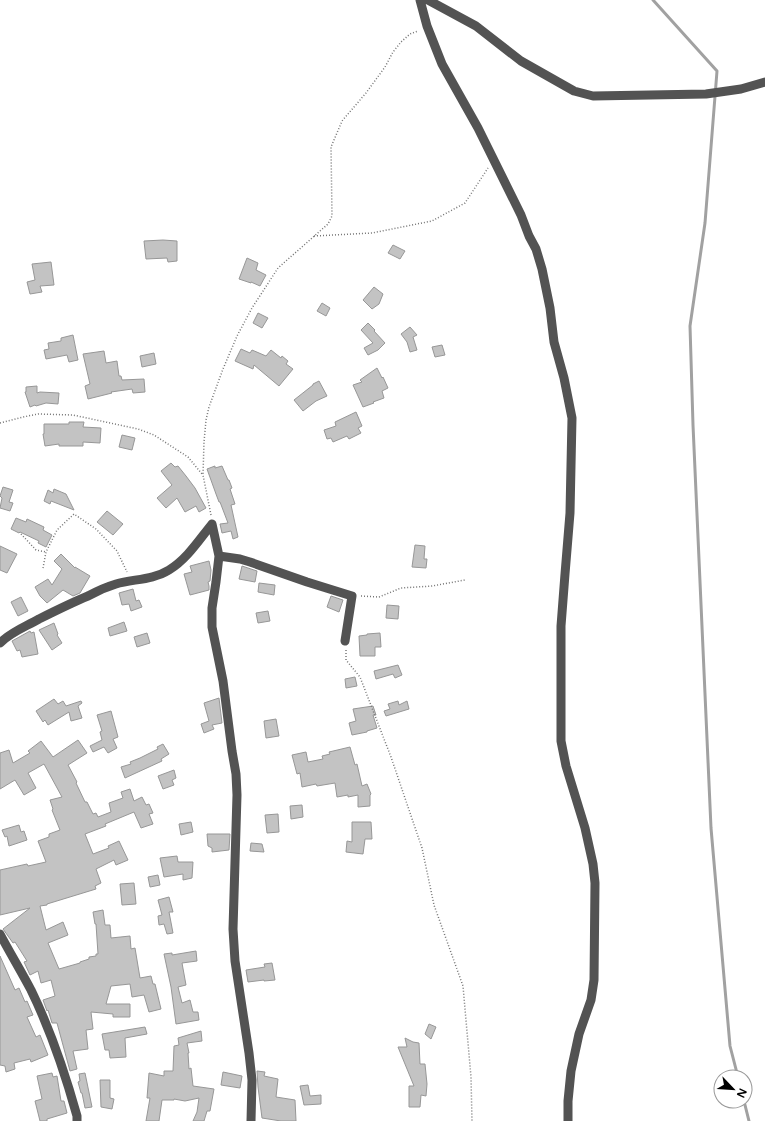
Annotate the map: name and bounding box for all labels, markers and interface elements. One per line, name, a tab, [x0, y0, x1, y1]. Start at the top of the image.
north arrow	[713, 1069, 753, 1109]
text: N	[734, 1086, 749, 1100]

